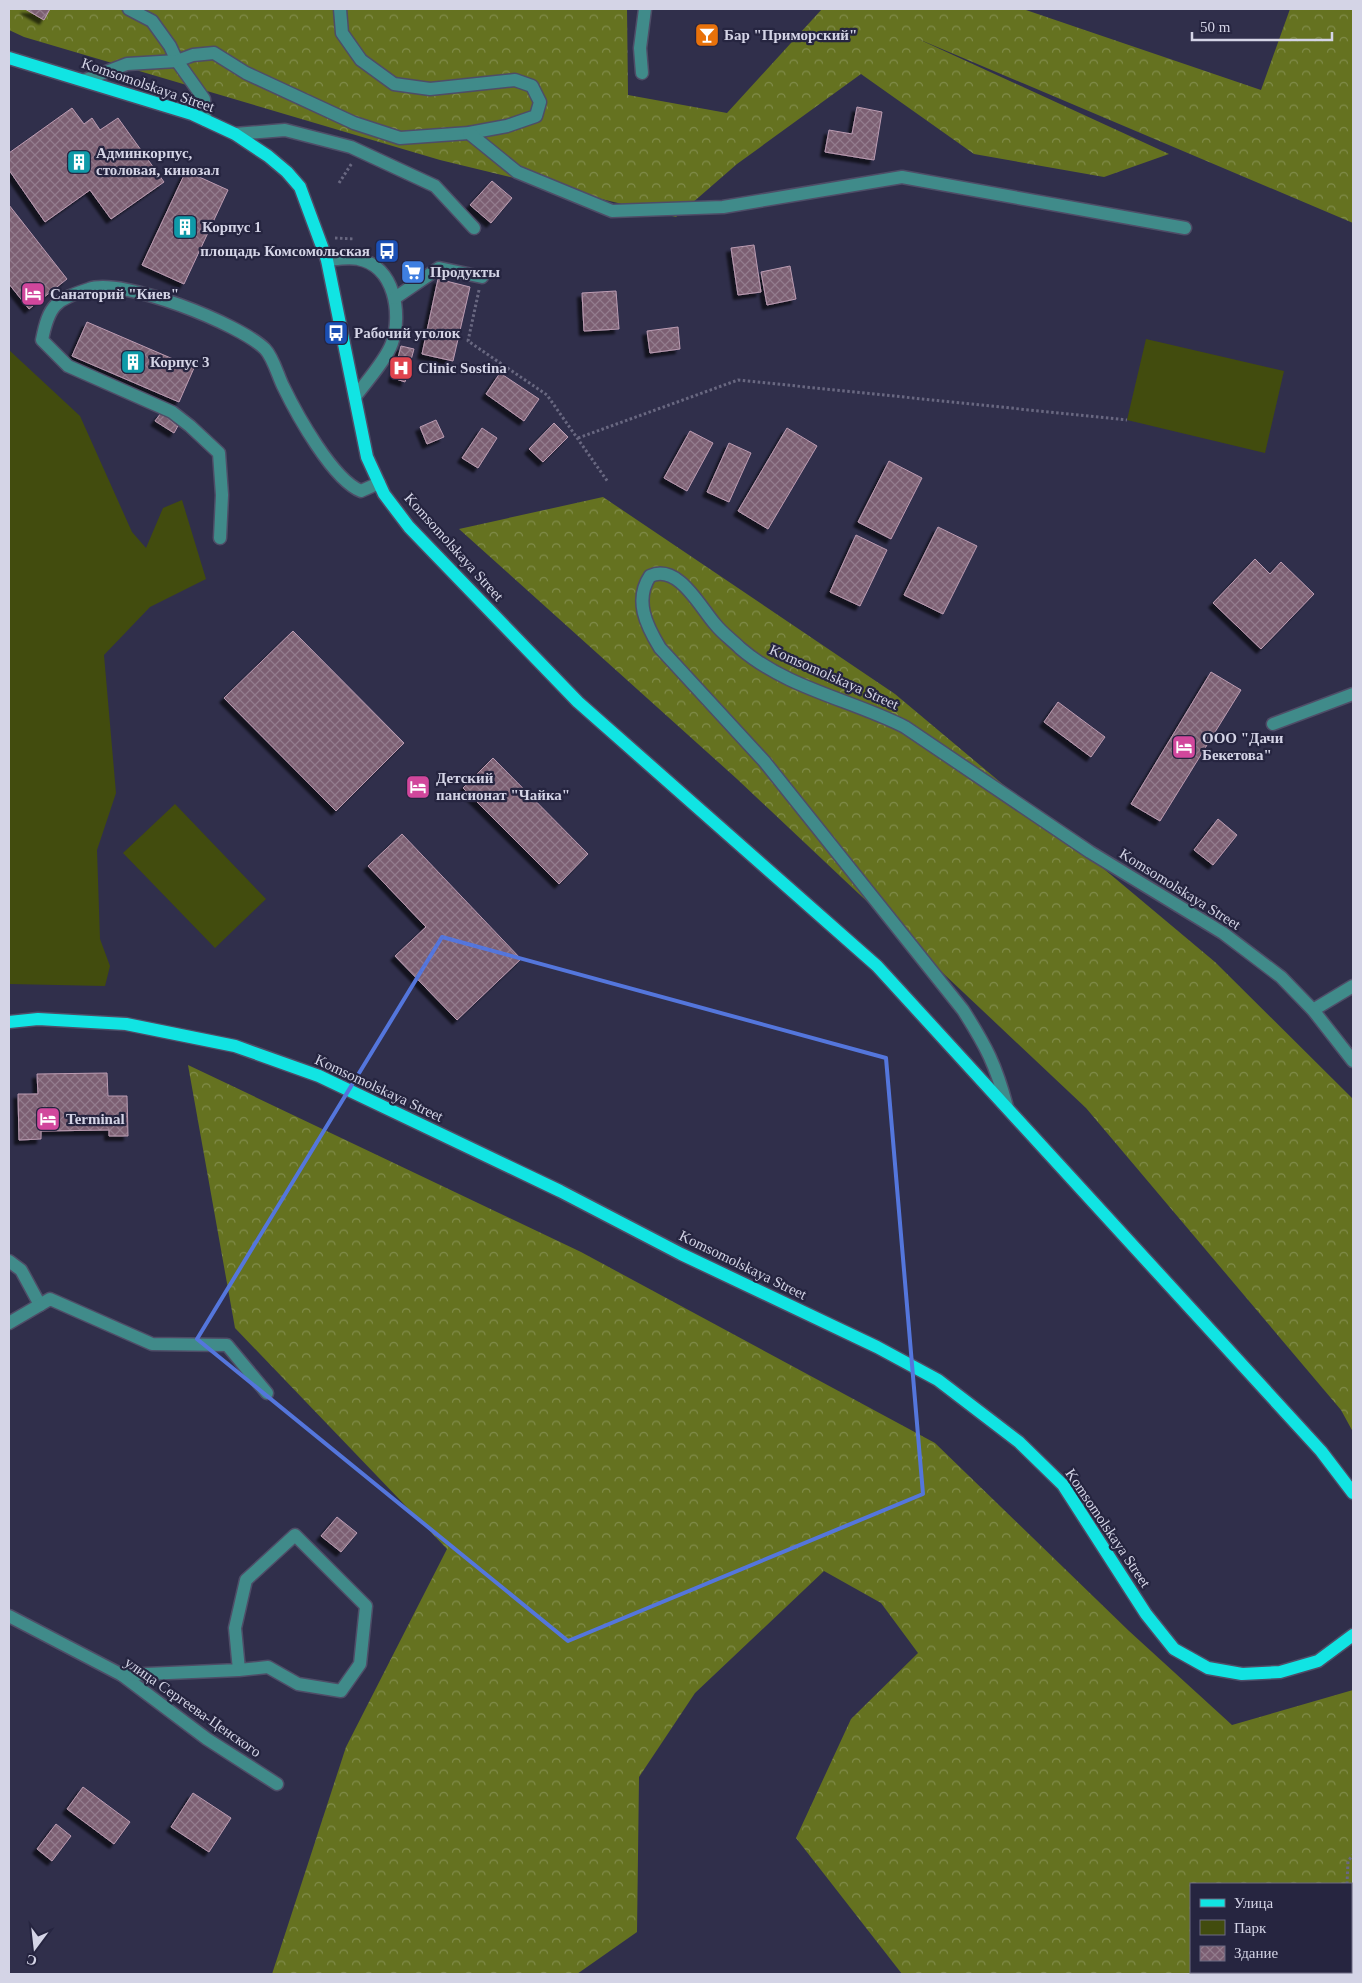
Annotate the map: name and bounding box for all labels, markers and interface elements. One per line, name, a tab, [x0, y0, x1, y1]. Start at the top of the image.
scale bar	[1192, 10, 1332, 42]
text: 50 m	[1200, 19, 1231, 35]
bar icon: Бар "Приморский"	[694, 22, 720, 48]
place label: Бар "Приморский"	[724, 27, 857, 43]
street label: Komsomolskaya Street	[79, 55, 217, 116]
place label: Админкорпус, столовая, кинозал	[96, 145, 220, 178]
building icon: Админкорпус, столовая, кинозал	[66, 149, 92, 175]
building icon: Корпус 1	[172, 214, 198, 240]
place label: Корпус 1	[202, 219, 262, 235]
bus stop icon: площадь Комсомольская	[374, 238, 400, 264]
place label: площадь Комсомольская	[200, 243, 370, 259]
supermarket icon: Продукты	[400, 259, 426, 285]
place label: Продукты	[430, 264, 500, 280]
hotel icon: Санаторий "Киев"	[20, 281, 46, 307]
place label: Санаторий "Киев"	[50, 286, 179, 302]
bus stop icon: Рабочий уголок	[323, 320, 349, 346]
place label: Рабочий уголок	[354, 325, 461, 341]
building icon: Корпус 3	[120, 349, 146, 375]
place label: Корпус 3	[150, 354, 210, 370]
hospital icon: Clinic Sostina	[388, 355, 414, 381]
place label: Clinic Sostina	[418, 360, 507, 376]
street label: Komsomolskaya Street	[401, 490, 507, 605]
street label: Komsomolskaya Street	[767, 641, 902, 713]
place label: ООО "Дачи Бекетова"	[1202, 730, 1284, 763]
hotel icon: ООО "Дачи Бекетова"	[1171, 734, 1197, 760]
place label: Детский пансионат "Чайка"	[436, 770, 570, 803]
hotel icon: Детский пансионат "Чайка"	[405, 774, 431, 800]
street label: Komsomolskaya Street	[1117, 845, 1244, 933]
street label: Komsomolskaya Street	[312, 1051, 446, 1125]
hotel icon: Terminal	[35, 1106, 61, 1132]
place label: Terminal	[66, 1111, 125, 1127]
street label: Komsomolskaya Street	[677, 1227, 810, 1303]
street label: Komsomolskaya Street	[1062, 1466, 1154, 1591]
street label: улица Сергеева-Ценского	[122, 1654, 264, 1760]
legend	[1190, 1883, 1352, 1973]
text: Улица	[1234, 1895, 1273, 1911]
text: Парк	[1234, 1920, 1267, 1936]
north arrow	[10, 1923, 60, 1973]
text: Здание	[1234, 1945, 1278, 1961]
text: С	[25, 1952, 39, 1969]

